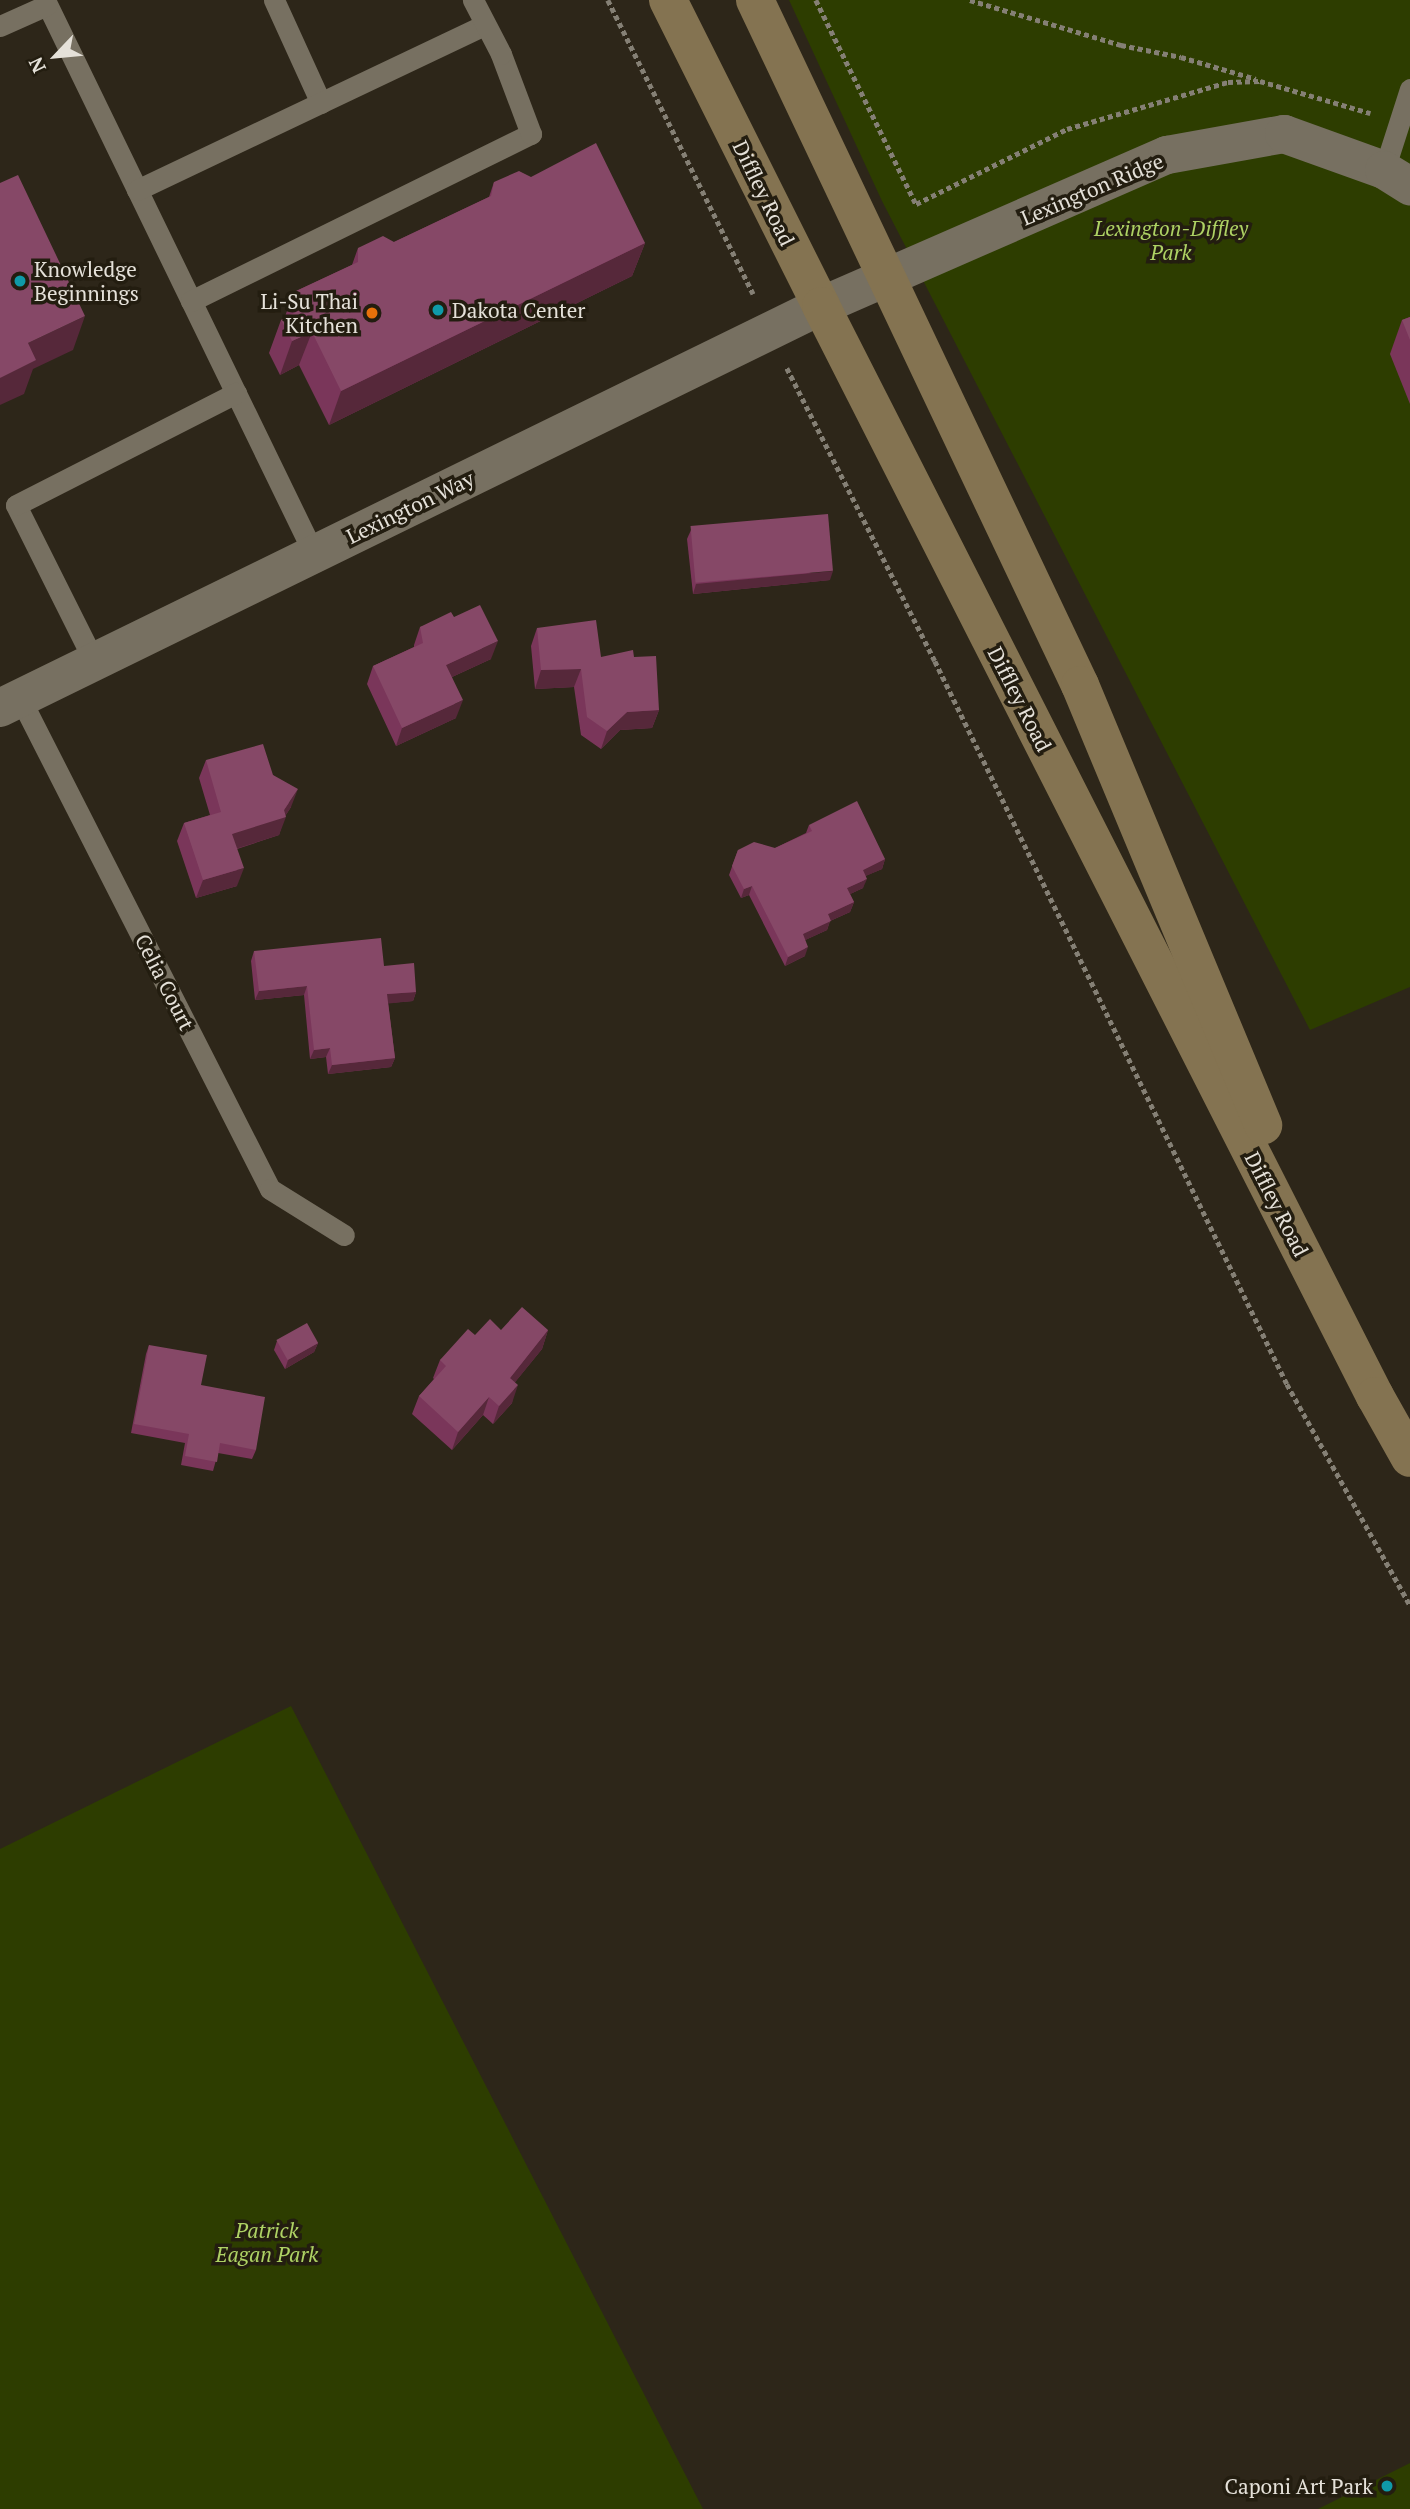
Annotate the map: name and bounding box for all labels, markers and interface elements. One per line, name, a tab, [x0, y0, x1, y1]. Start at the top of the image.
north arrow	[21, 21, 91, 91]
text: N	[22, 53, 51, 77]
street label: Diffley Road	[728, 136, 800, 250]
street label: Lexington Ridge	[1017, 148, 1167, 230]
park label: Lexington-Diffley Park	[1094, 215, 1248, 265]
place label: Knowledge Beginnings	[34, 256, 139, 306]
marker: Knowledge Beginnings	[12, 273, 28, 289]
place label: Li-Su Thai Kitchen	[261, 288, 358, 338]
place label: Dakota Center	[452, 297, 585, 323]
marker: Dakota Center	[430, 302, 446, 318]
marker: Li-Su Thai Kitchen	[364, 305, 380, 321]
street label: Lexington Way	[342, 465, 478, 549]
street label: Diffley Road	[983, 643, 1057, 755]
street label: Celia Court	[130, 930, 200, 1034]
street label: Diffley Road	[1240, 1148, 1314, 1260]
park label: Patrick Eagan Park	[216, 2217, 318, 2267]
place label: Caponi Art Park	[1224, 2473, 1373, 2499]
marker: Caponi Art Park	[1379, 2478, 1395, 2494]

